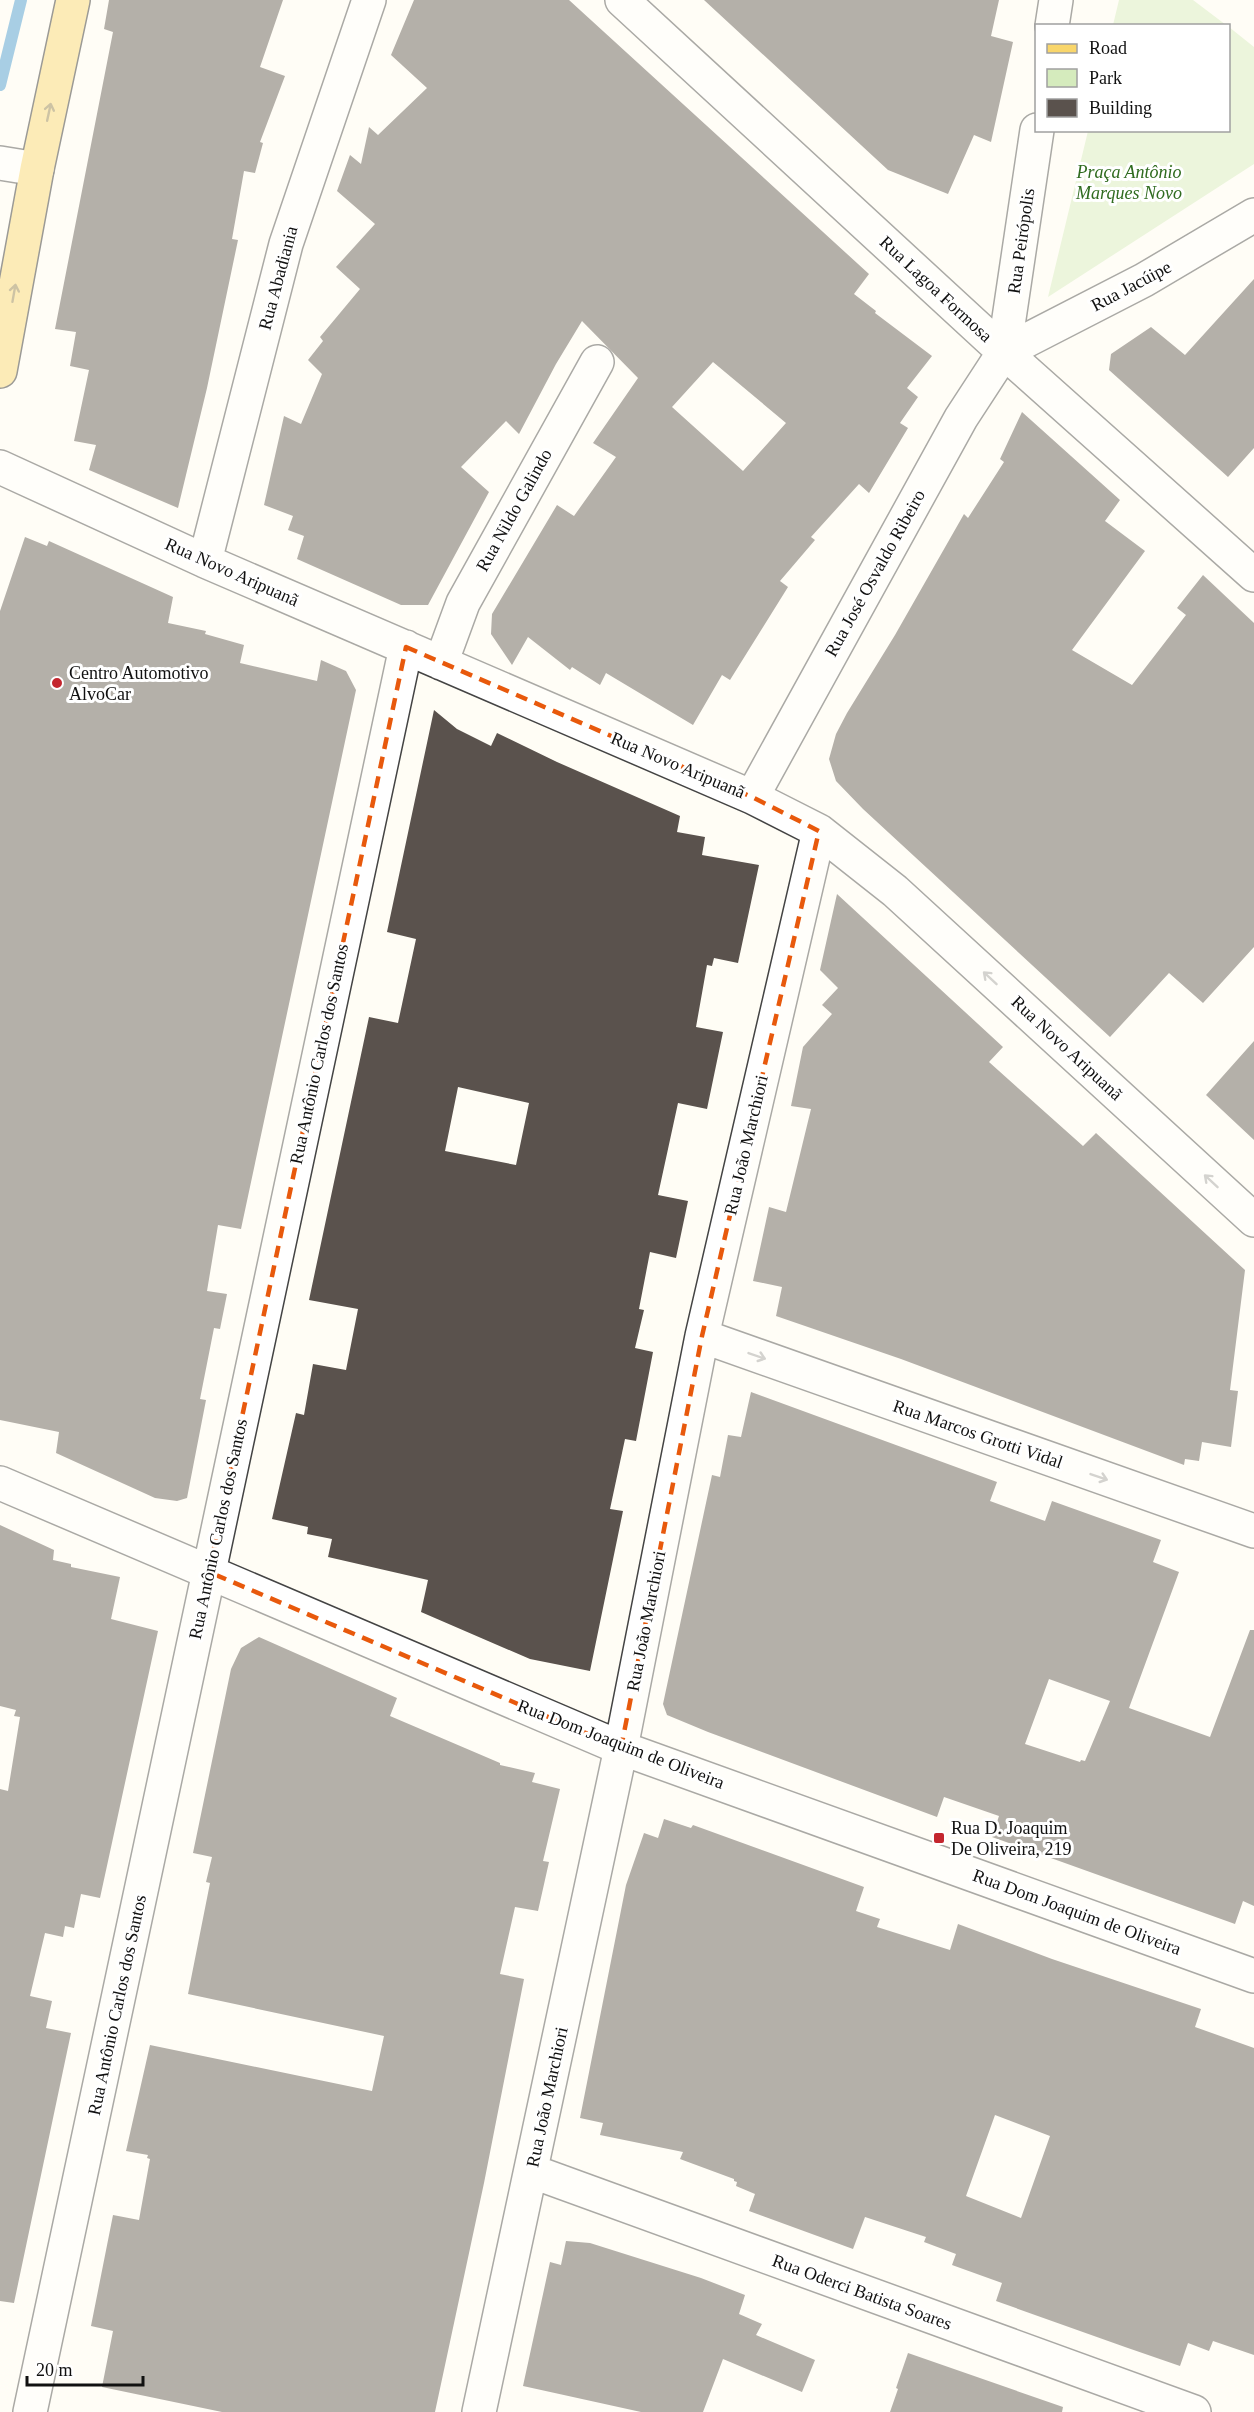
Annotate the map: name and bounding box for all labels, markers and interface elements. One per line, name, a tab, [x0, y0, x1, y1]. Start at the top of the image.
legend	[1035, 24, 1230, 132]
text: Road	[1089, 38, 1127, 58]
text: Park	[1089, 68, 1122, 88]
text: Building	[1089, 98, 1152, 118]
one-way arrow	[44, 103, 55, 122]
park label: Praça Antônio Marques Novo	[1075, 162, 1182, 203]
street label: Rua Peirópolis	[1004, 187, 1038, 295]
street label: Rua Abadiania	[255, 224, 301, 332]
street label: Rua Lagoa Formosa	[876, 232, 996, 346]
street label: Rua Jacúipe	[1088, 257, 1174, 315]
one-way arrow	[9, 284, 20, 303]
street label: Rua Nildo Galindo	[472, 445, 556, 575]
street label: Rua José Osvaldo Ribeiro	[821, 486, 929, 660]
street label: Rua Novo Aripuanã	[162, 534, 302, 610]
place label: Centro Automotivo AlvoCar	[69, 663, 209, 704]
marker: Centro Automotivo AlvoCar	[50, 676, 64, 690]
street label: Rua Novo Aripuanã	[608, 728, 748, 802]
street label: Rua Antônio Carlos dos Santos	[286, 942, 352, 1166]
one-way arrow	[983, 971, 998, 985]
street label: Rua Novo Aripuanã	[1008, 992, 1126, 1104]
street label: Rua João Marchiori	[720, 1073, 772, 1217]
one-way arrow	[1204, 1174, 1219, 1188]
one-way arrow	[747, 1351, 766, 1362]
street label: Rua Marcos Grotti Vidal	[891, 1396, 1065, 1472]
street label: Rua Antônio Carlos dos Santos	[185, 1417, 251, 1641]
one-way arrow	[1090, 1472, 1108, 1483]
street label: Rua João Marchiori	[623, 1549, 669, 1693]
street label: Rua Dom Joaquim de Oliveira	[515, 1695, 727, 1793]
place label: Rua D. Joaquim De Oliveira, 219	[951, 1818, 1071, 1859]
marker: Rua D. Joaquim De Oliveira, 219	[932, 1831, 946, 1845]
street label: Rua Dom Joaquim de Oliveira	[970, 1865, 1184, 1959]
street label: Rua Antônio Carlos dos Santos	[84, 1893, 150, 2117]
street label: Rua João Marchiori	[522, 2025, 572, 2169]
street label: Rua Oderci Batista Soares	[770, 2250, 954, 2334]
scale bar	[27, 2349, 142, 2387]
text: 20 m	[36, 2360, 73, 2380]

